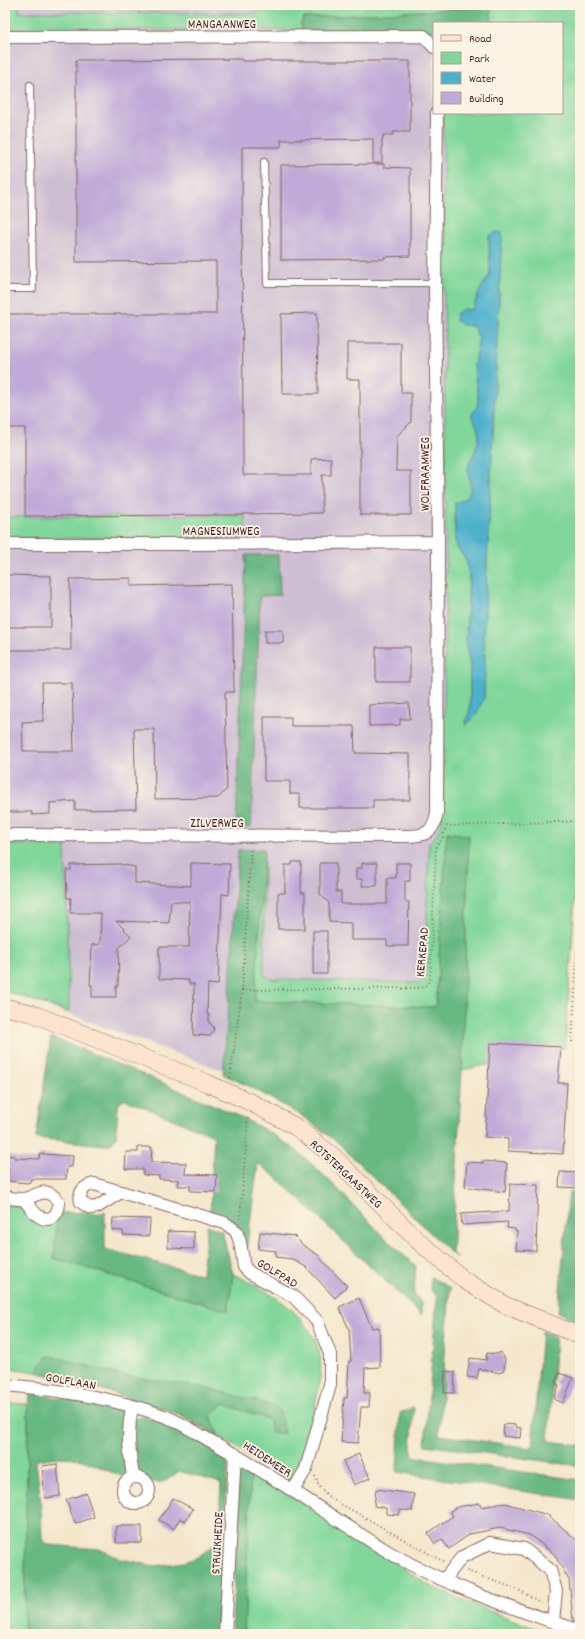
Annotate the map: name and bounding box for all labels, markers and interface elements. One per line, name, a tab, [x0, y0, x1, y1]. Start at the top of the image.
street label: MANGAANWEG	[188, 16, 256, 35]
legend	[433, 22, 563, 114]
text: Road	[469, 31, 491, 48]
text: Park	[469, 51, 490, 68]
text: Water	[469, 71, 496, 88]
text: Building	[469, 91, 504, 108]
street label: WOLFRAAMWEG	[417, 437, 436, 511]
street label: MAGNESIUMWEG	[182, 523, 260, 542]
street label: ZILVERWEG	[190, 815, 244, 834]
street label: KERKEPAD	[412, 926, 435, 978]
street label: ROTSTERGAASTWEG	[305, 1136, 386, 1214]
street label: GOLFPAD	[253, 1254, 301, 1294]
street label: GOLFLAAN	[44, 1369, 97, 1396]
street label: HEIDEMEER	[238, 1437, 295, 1483]
street label: STRUIKHEIDE	[207, 1511, 230, 1575]

